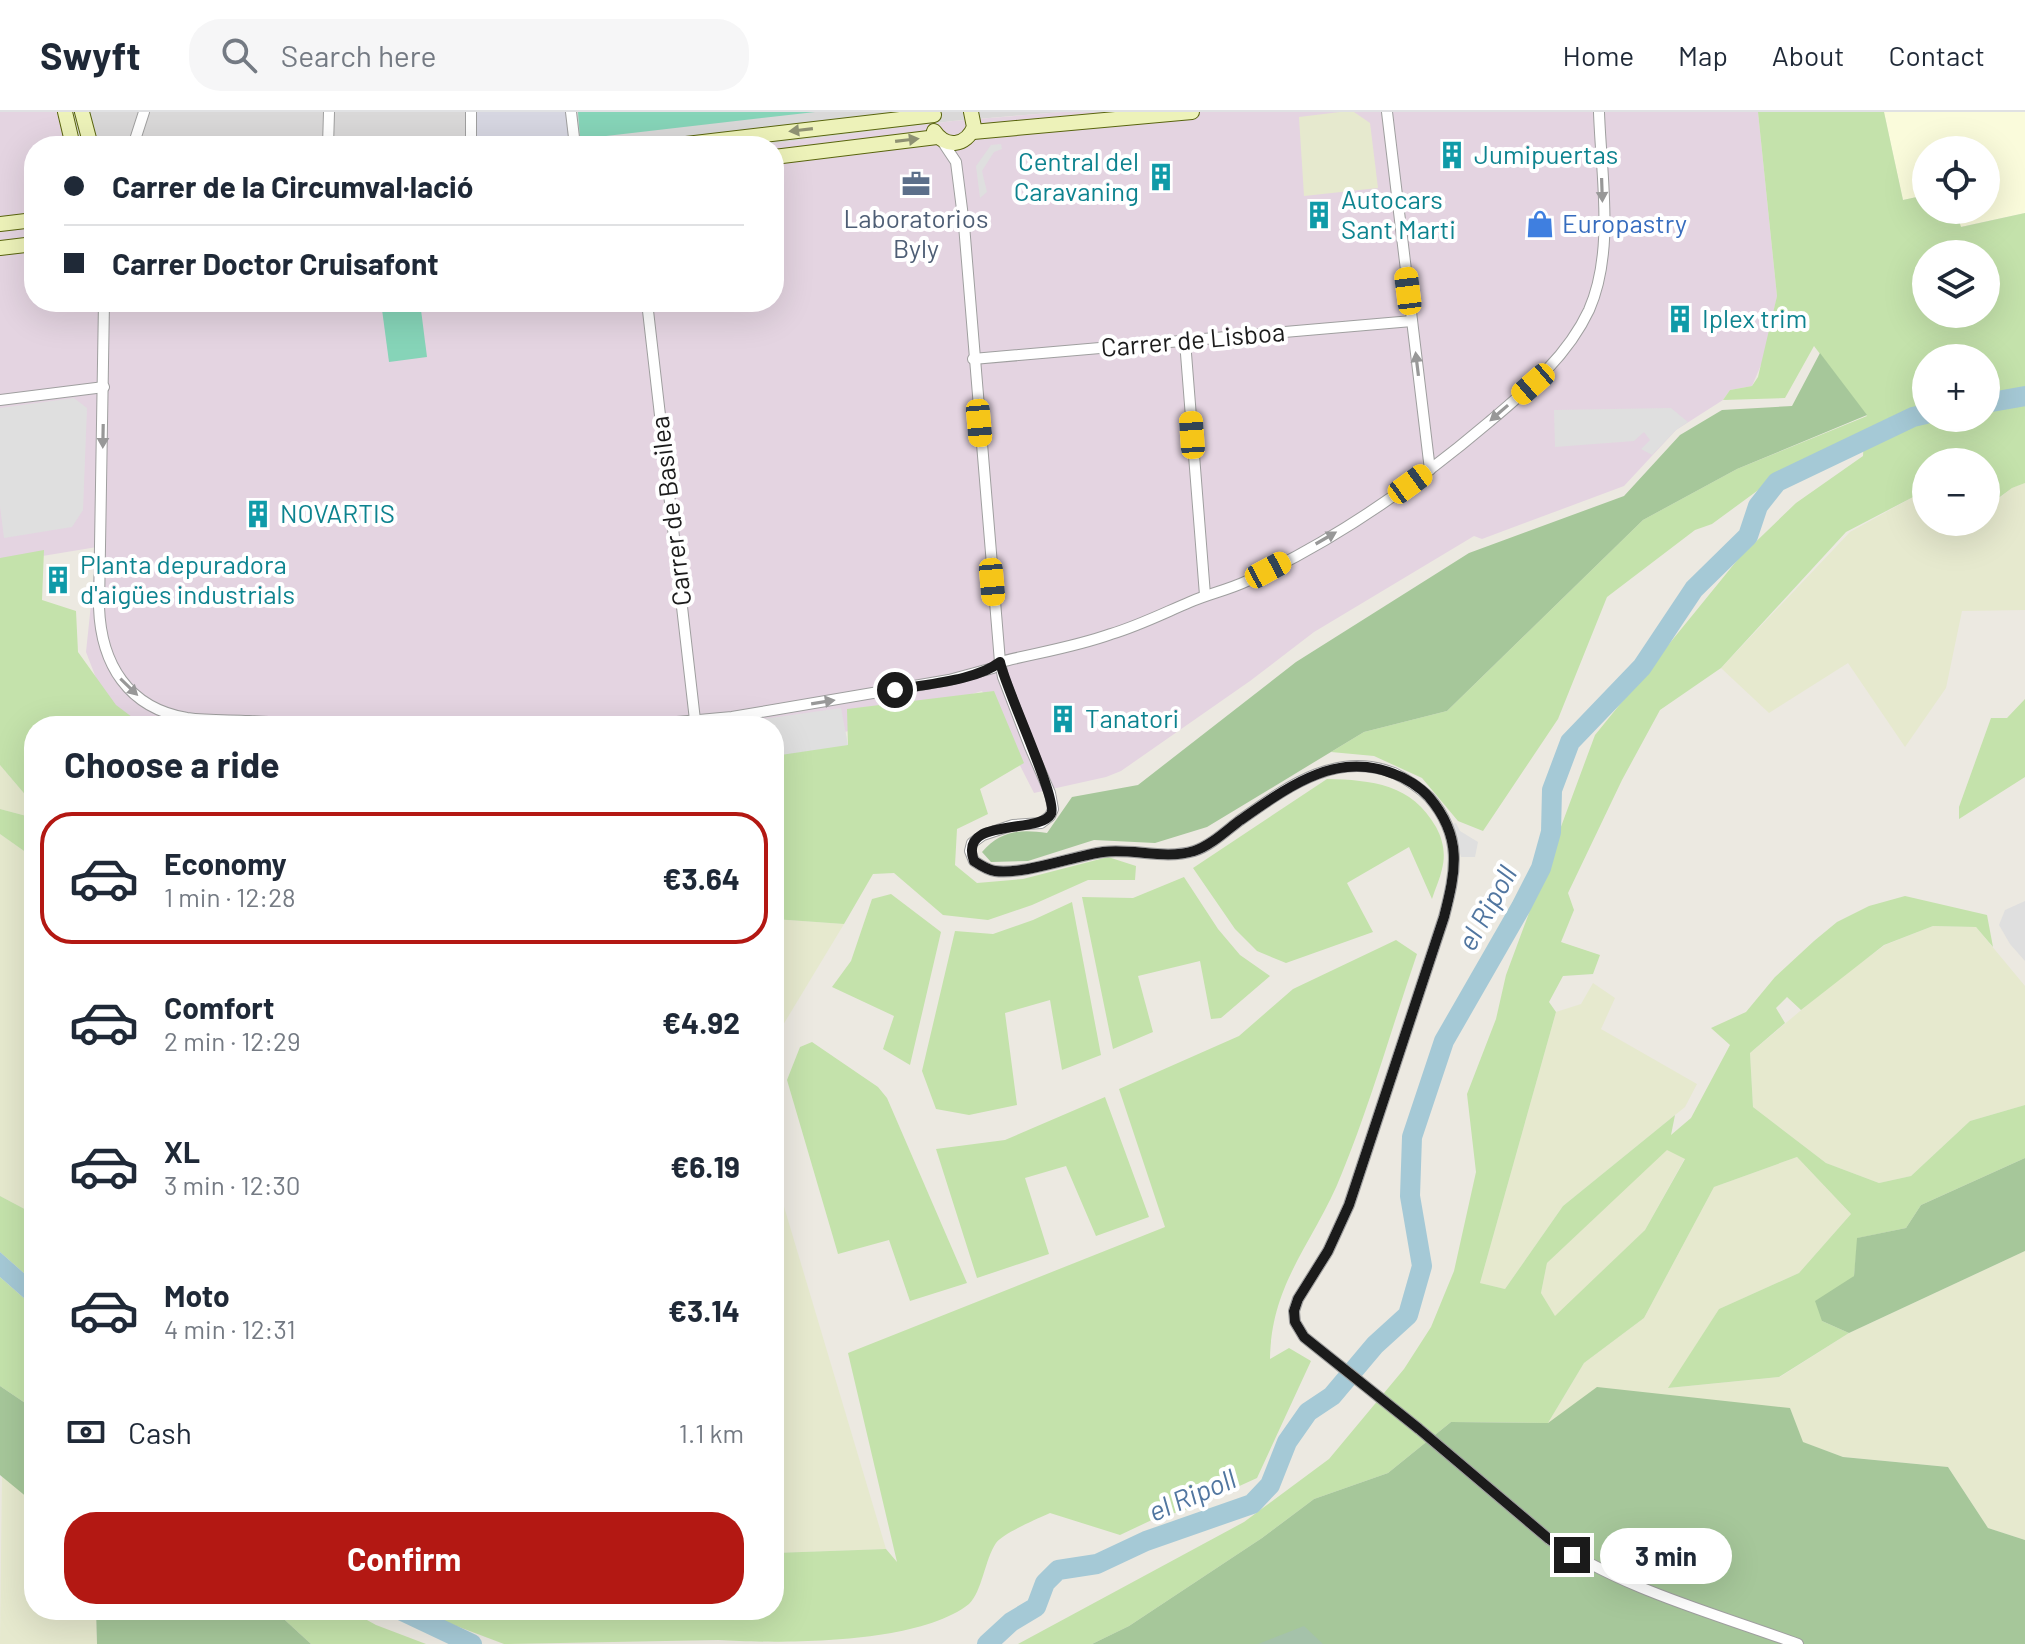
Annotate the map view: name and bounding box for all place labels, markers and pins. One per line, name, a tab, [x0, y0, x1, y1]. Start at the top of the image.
place label: Jumipuertas	[1474, 138, 1618, 169]
building icon: Jumipuertas	[1437, 140, 1467, 170]
place label: Central del Caravaning	[1014, 145, 1139, 206]
building icon: Central del Caravaning	[1146, 162, 1176, 192]
office icon: Laboratorios Byly	[901, 169, 931, 199]
place label: Autocars Sant Marti	[1341, 183, 1456, 244]
building icon: Autocars Sant Marti	[1304, 200, 1334, 230]
place label: Laboratorios Byly	[844, 202, 988, 263]
place label: Europastry	[1562, 207, 1687, 238]
shop icon: Europastry	[1525, 209, 1555, 239]
place label: Iplex trim	[1702, 302, 1807, 333]
building icon: Iplex trim	[1665, 304, 1695, 334]
place label: NOVARTIS	[280, 497, 395, 528]
building icon: NOVARTIS	[243, 499, 273, 529]
place label: Planta depuradora d'aigües industrials	[80, 548, 295, 609]
building icon: Planta depuradora d'aigües industrials	[43, 565, 73, 595]
place label: Tanatori	[1085, 702, 1179, 733]
building icon: Tanatori	[1048, 704, 1078, 734]

